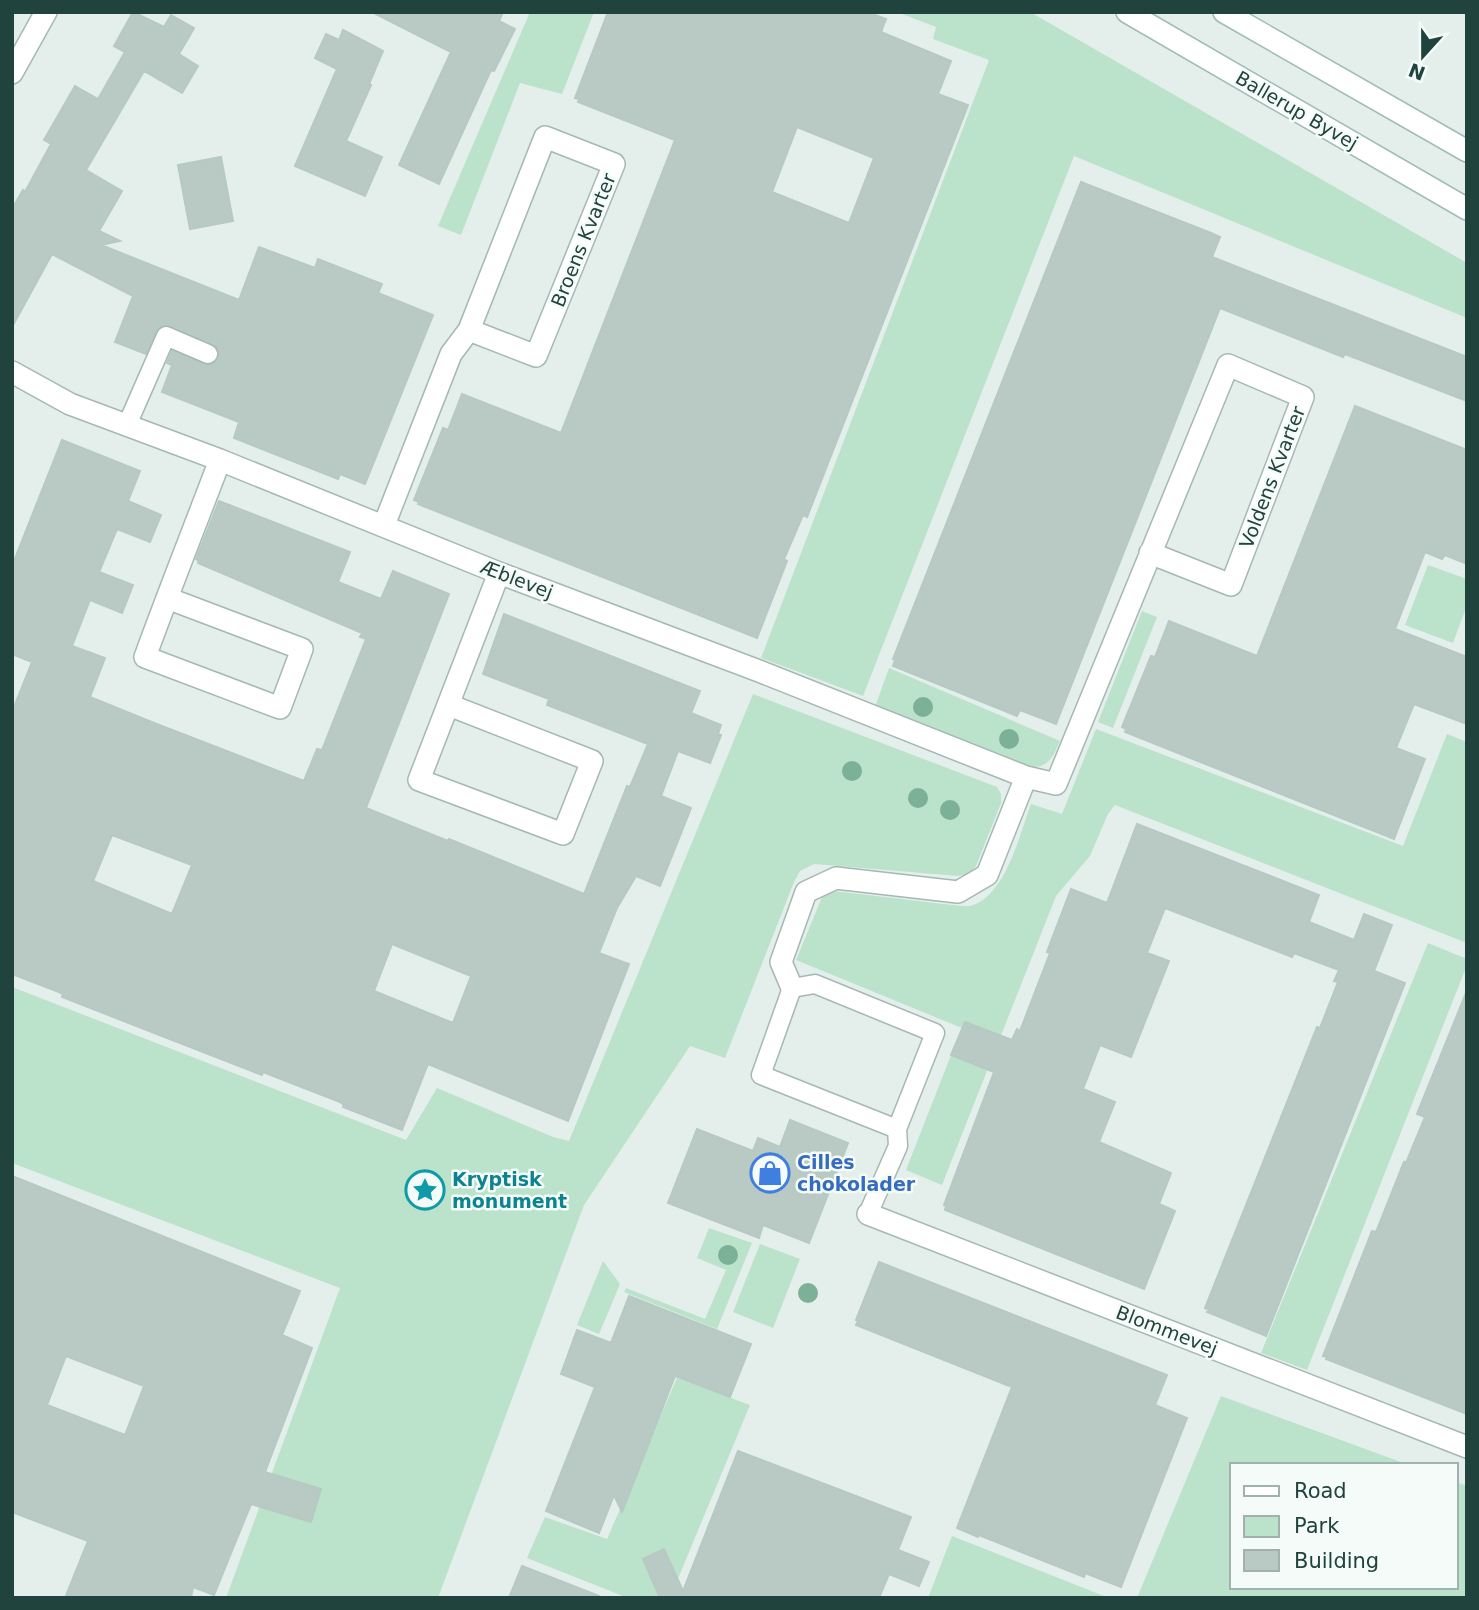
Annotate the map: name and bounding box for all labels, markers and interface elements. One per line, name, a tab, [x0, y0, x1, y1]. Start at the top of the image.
north arrow	[1388, 21, 1458, 91]
text: N	[1406, 59, 1428, 85]
street label: Ballerup Byvej	[1232, 66, 1362, 154]
street label: Broens Kvarter	[546, 170, 620, 310]
street label: Voldens Kvarter	[1235, 403, 1309, 551]
street label: Æblevej	[478, 555, 556, 603]
place label: Cilles chokolader	[797, 1151, 916, 1195]
shop icon: Cilles chokolader	[749, 1152, 791, 1194]
place label: Kryptisk monument	[452, 1168, 567, 1212]
place icon: Kryptisk monument	[404, 1169, 446, 1211]
street label: Blommevej	[1113, 1301, 1221, 1359]
legend	[1230, 1463, 1458, 1589]
text: Road	[1294, 1479, 1347, 1503]
text: Park	[1294, 1514, 1340, 1538]
text: Building	[1294, 1549, 1379, 1573]

